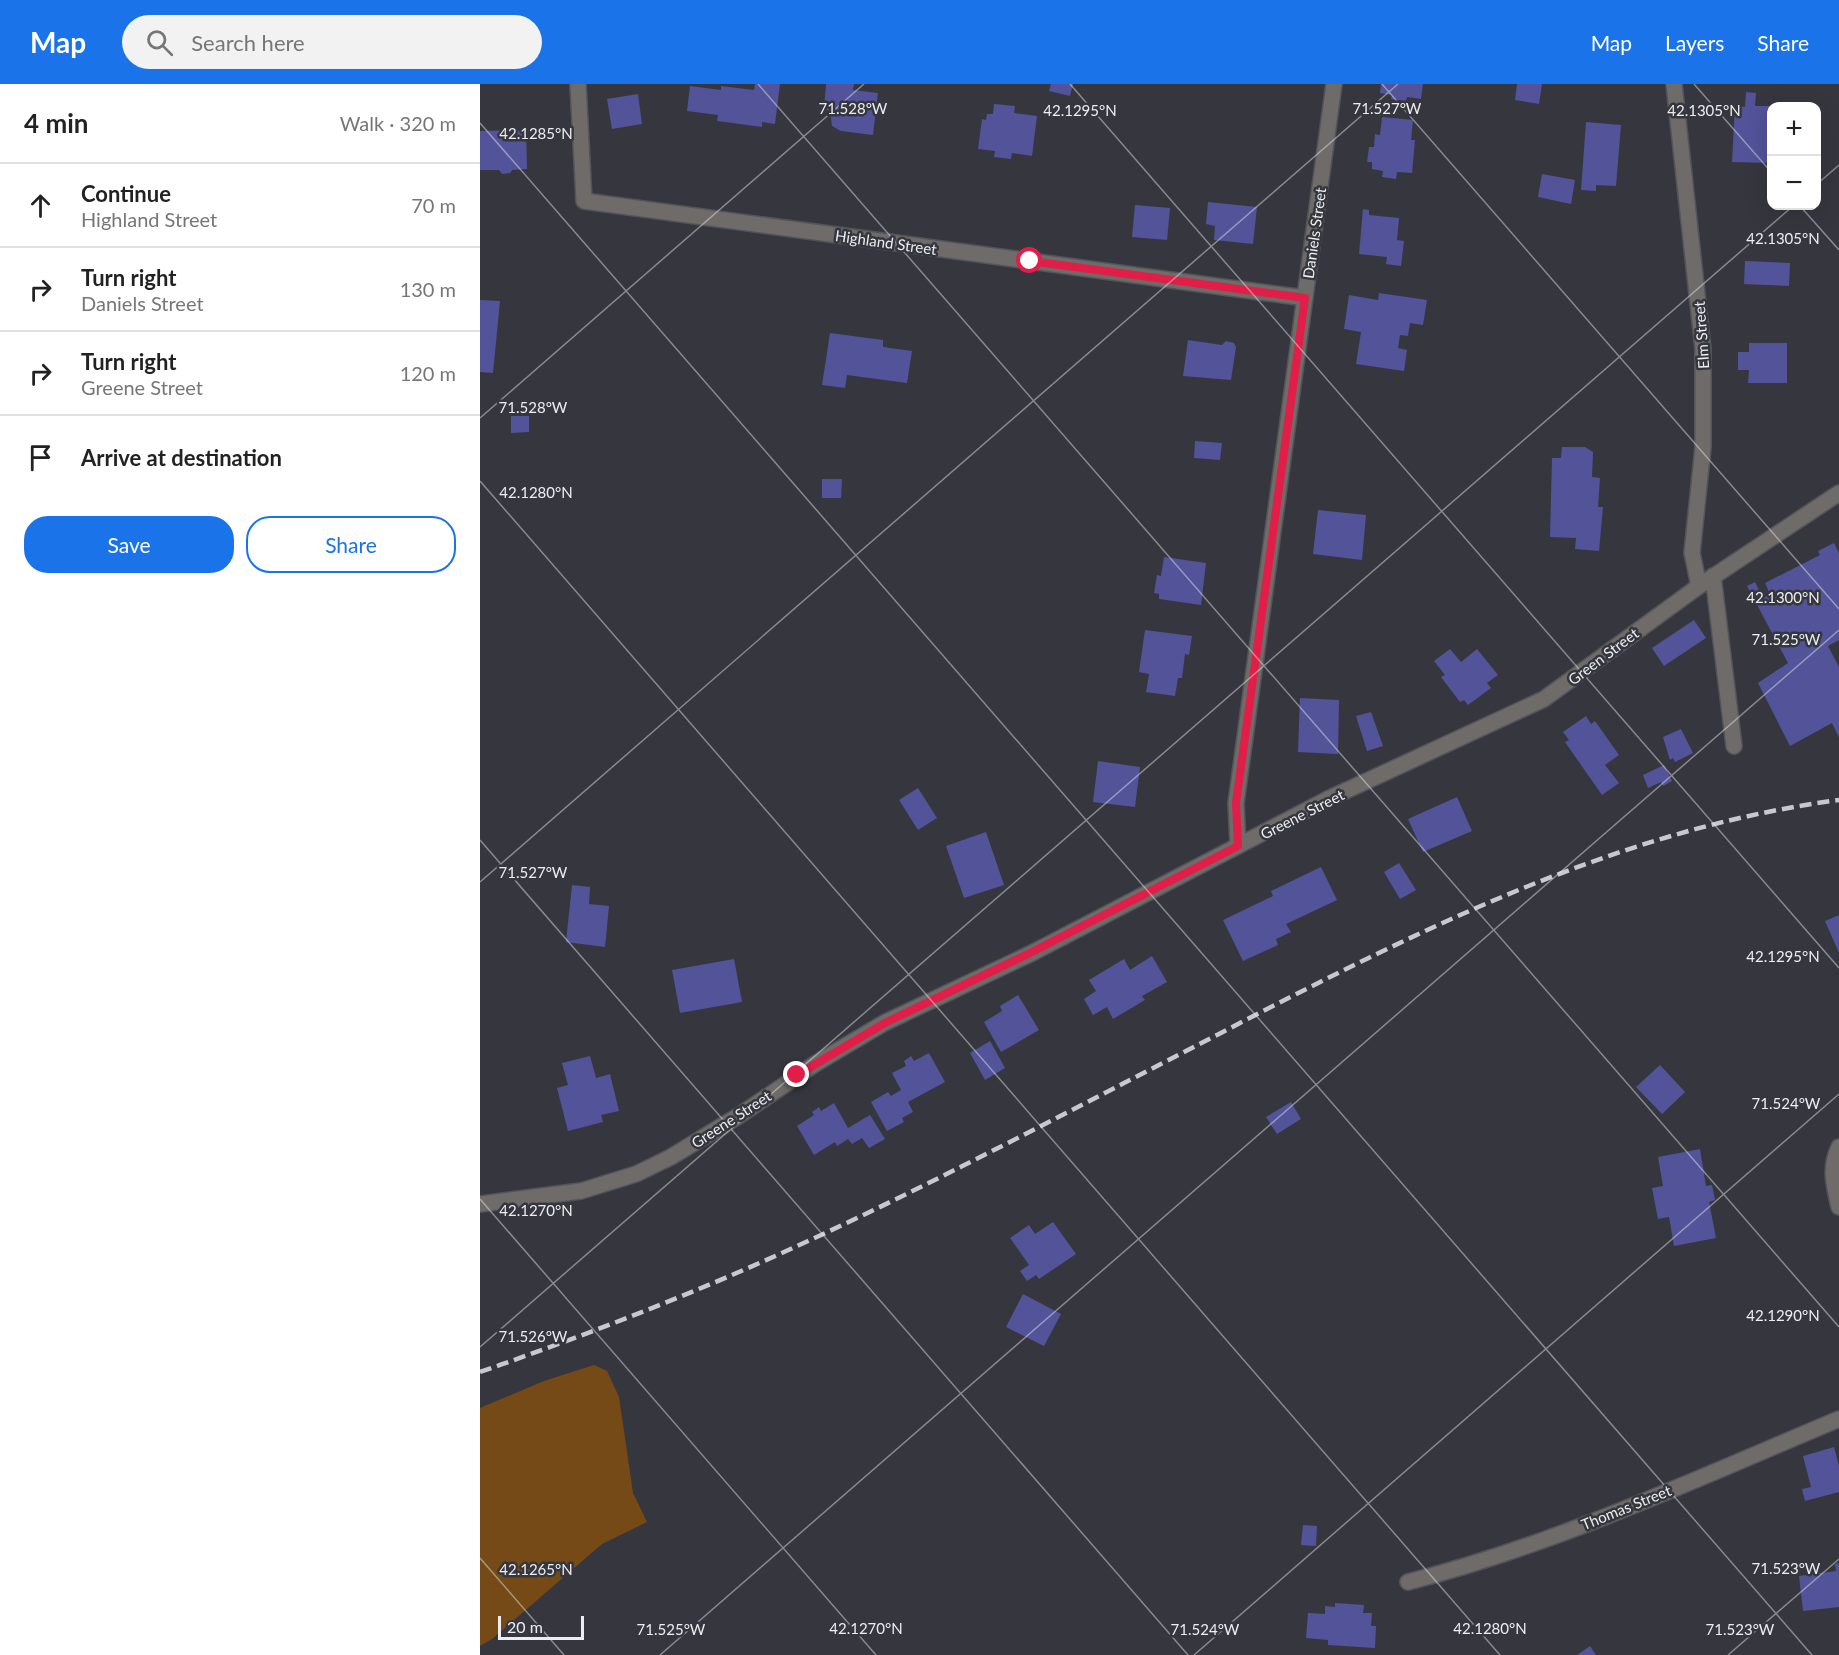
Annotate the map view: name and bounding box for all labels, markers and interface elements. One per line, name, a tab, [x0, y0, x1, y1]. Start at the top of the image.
search box	[122, 15, 542, 69]
text: Map	[30, 25, 86, 59]
icon: search	[143, 26, 176, 59]
text: Search here	[191, 29, 305, 56]
text: Map	[1591, 30, 1632, 55]
text: Layers	[1665, 30, 1724, 55]
text: Share	[1757, 30, 1809, 55]
text: 71.528°W	[819, 99, 888, 117]
text: 71.527°W	[1353, 99, 1422, 117]
text: 42.1295°N	[1043, 101, 1117, 119]
text: 42.1305°N	[1667, 101, 1741, 119]
map controls	[1767, 102, 1821, 210]
button: +	[1767, 102, 1821, 156]
text: 4 min	[24, 107, 88, 139]
text: Walk · 320 m	[340, 111, 456, 135]
text: 42.1285°N	[499, 124, 573, 142]
button: −	[1767, 156, 1821, 210]
text: Continue	[81, 180, 171, 207]
street label: Daniels Street	[1299, 186, 1329, 280]
icon: ahead	[24, 189, 57, 222]
text: 70 m	[411, 193, 456, 217]
text: Highland Street	[81, 207, 217, 231]
street label: Highland Street	[834, 226, 938, 258]
text: 42.1305°N	[1746, 229, 1820, 247]
route start	[1016, 247, 1042, 273]
text: Turn right	[81, 264, 176, 291]
icon: right	[24, 273, 57, 306]
text: 130 m	[400, 277, 456, 301]
text: Daniels Street	[81, 291, 204, 315]
street label: Elm Street	[1690, 300, 1712, 369]
text: Turn right	[81, 348, 176, 375]
icon: right	[24, 357, 57, 390]
text: 120 m	[400, 361, 456, 385]
text: Greene Street	[81, 375, 203, 399]
text: 71.528°W	[499, 398, 568, 416]
icon: arrive	[24, 441, 57, 474]
text: Arrive at destination	[81, 444, 282, 471]
text: 42.1280°N	[499, 483, 573, 501]
button: Save	[24, 516, 234, 573]
button: Share	[246, 516, 456, 573]
text: 42.1300°N	[1746, 588, 1820, 606]
street label: Green Street	[1564, 623, 1642, 688]
text: 71.525°W	[1752, 630, 1821, 648]
street label: Greene Street	[1257, 785, 1347, 843]
text: 71.527°W	[499, 863, 568, 881]
text: 42.1295°N	[1746, 947, 1820, 965]
route end	[783, 1061, 809, 1087]
street label: Greene Street	[688, 1086, 775, 1151]
text: 71.524°W	[1752, 1094, 1821, 1112]
text: 42.1270°N	[499, 1201, 573, 1219]
text: 42.1290°N	[1746, 1306, 1820, 1324]
text: 71.526°W	[499, 1327, 568, 1345]
street label: Thomas Street	[1578, 1481, 1674, 1533]
text: 71.523°W	[1752, 1559, 1821, 1577]
text: 42.1265°N	[499, 1560, 573, 1578]
scale bar	[498, 1613, 584, 1640]
text: 20 m	[507, 1617, 543, 1636]
text: 42.1270°N	[829, 1619, 903, 1637]
text: 42.1280°N	[1453, 1619, 1527, 1637]
text: 71.525°W	[637, 1620, 706, 1638]
text: 71.524°W	[1171, 1620, 1240, 1638]
text: 71.523°W	[1706, 1620, 1775, 1638]

